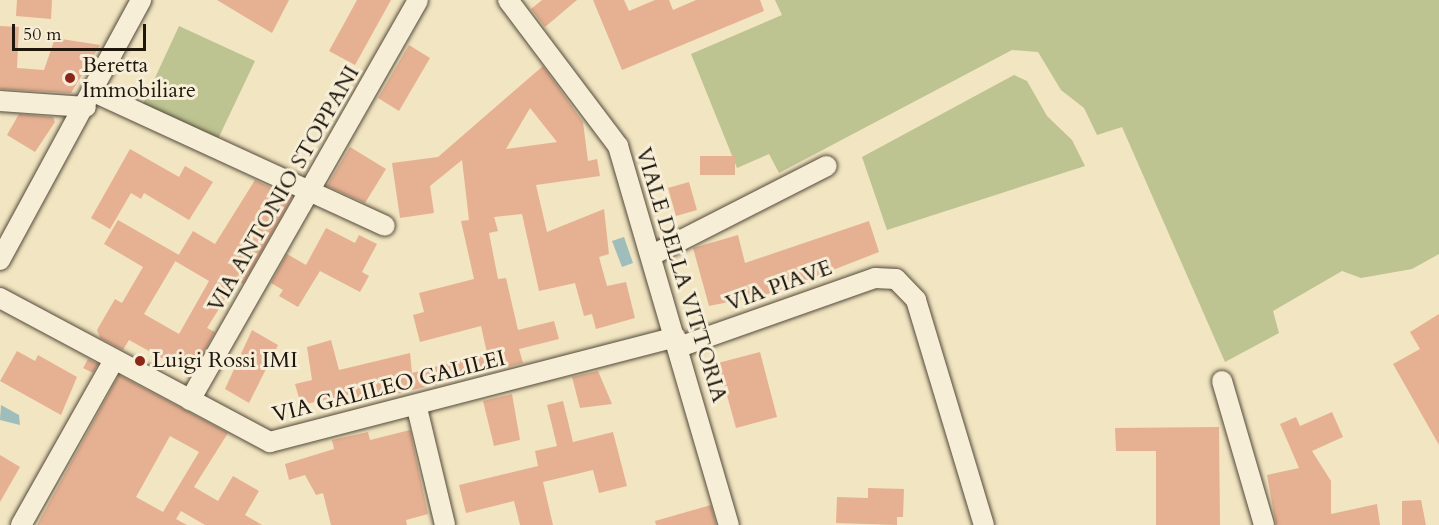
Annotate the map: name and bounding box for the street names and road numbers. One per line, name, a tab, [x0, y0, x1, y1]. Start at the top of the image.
street label: VIA ANTONIO STOPPANI	[203, 61, 365, 317]
street label: VIALE DELLA VITTORIA	[630, 144, 732, 406]
street label: VIA PIAVE	[722, 255, 836, 317]
street label: VIA GALILEO GALILEI	[270, 345, 508, 429]

